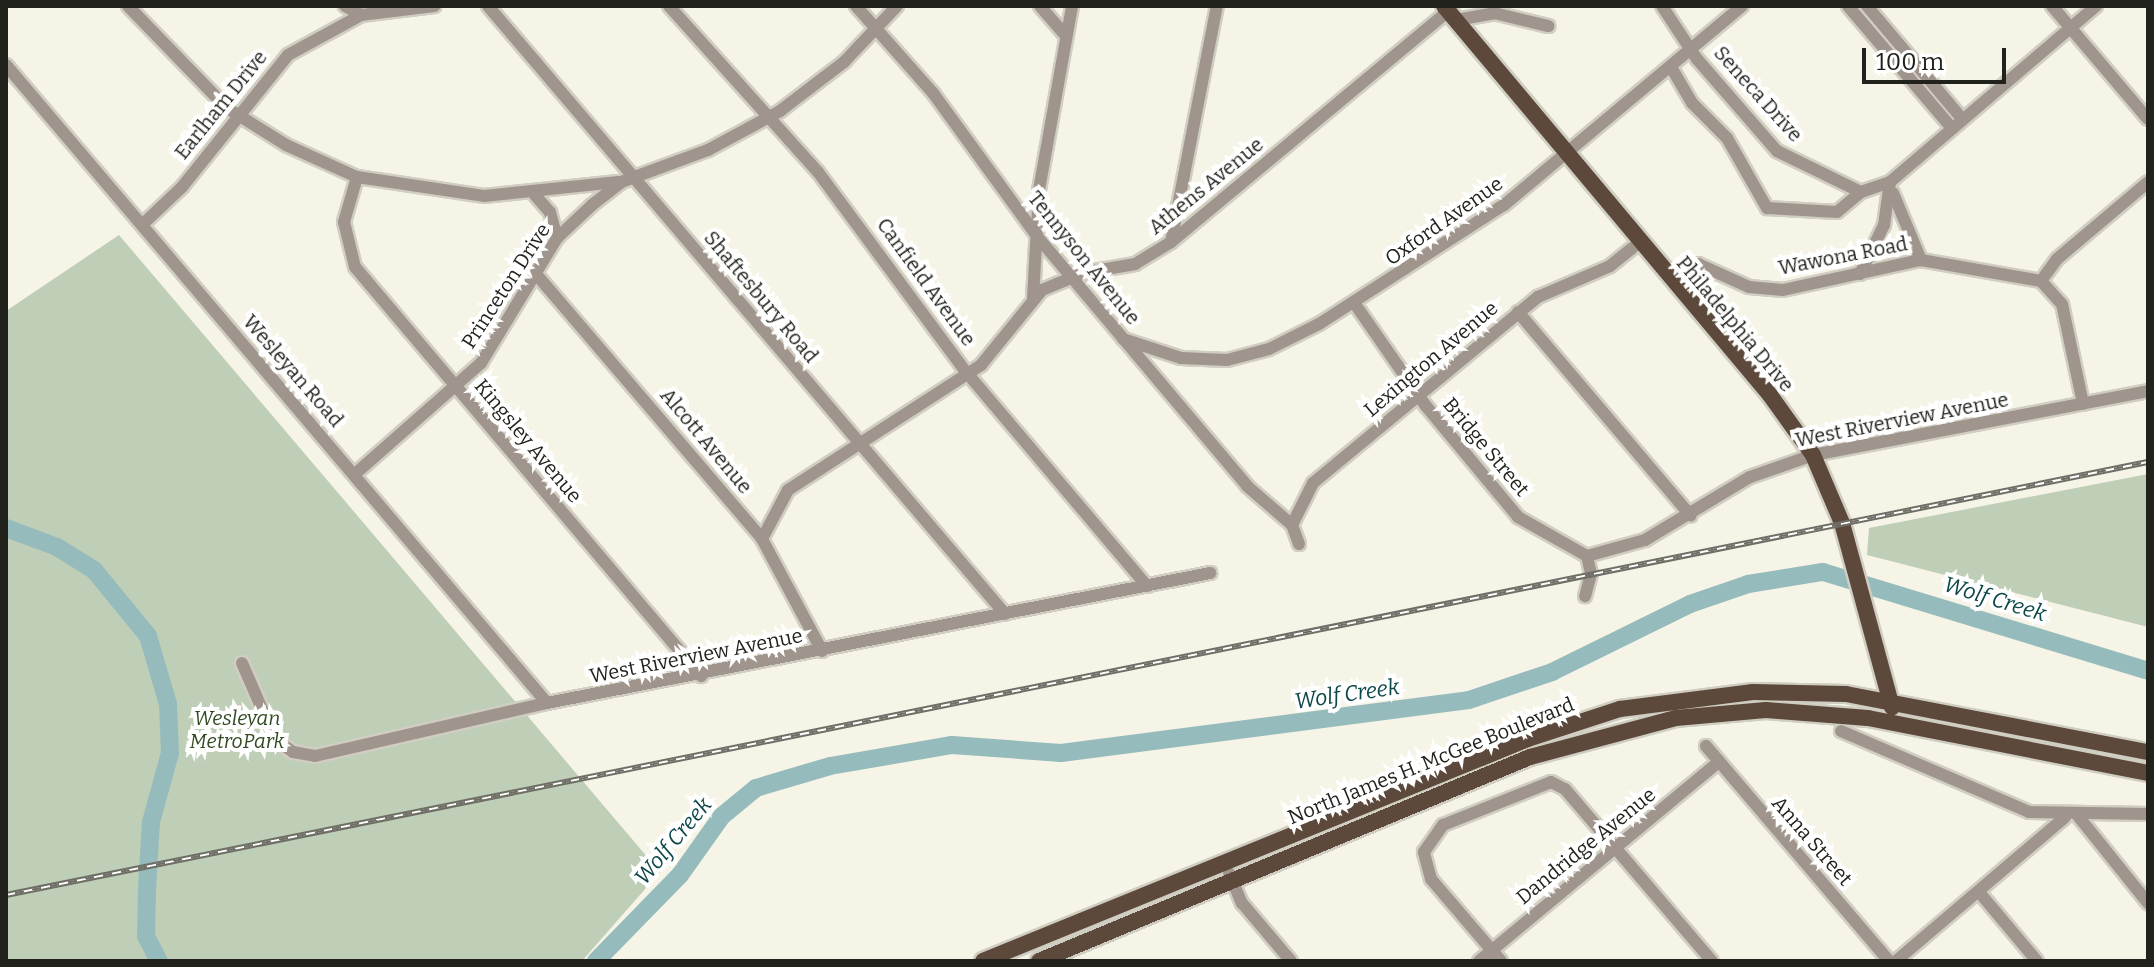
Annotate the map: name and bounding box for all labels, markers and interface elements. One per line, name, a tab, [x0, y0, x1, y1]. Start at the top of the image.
scale bar	[1866, 32, 2010, 82]
street label: Seneca Drive	[1709, 41, 1807, 147]
street label: Earlham Drive	[170, 46, 272, 164]
text: 100 m	[1876, 48, 1944, 76]
street label: Athens Avenue	[1144, 132, 1268, 240]
street label: Oxford Avenue	[1381, 172, 1507, 270]
street label: Tennyson Avenue	[1023, 187, 1145, 329]
street label: Canfield Avenue	[872, 213, 980, 351]
street label: Princeton Drive	[457, 219, 555, 353]
street label: Shaftesbury Road	[699, 226, 823, 368]
street label: Wawona Road	[1776, 232, 1910, 280]
street label: Philadelphia Drive	[1671, 251, 1799, 397]
street label: Lexington Avenue	[1359, 296, 1503, 422]
street label: Wesleyan Road	[238, 310, 348, 432]
street label: Kingsley Avenue	[469, 374, 587, 508]
street label: Alcott Avenue	[655, 384, 757, 498]
street label: West Riverview Avenue	[1793, 388, 2011, 452]
street label: Bridge Street	[1438, 393, 1534, 501]
water label: Wolf Creek	[1941, 571, 2049, 627]
street label: West Riverview Avenue	[587, 624, 805, 688]
water label: Wolf Creek	[1293, 674, 1401, 714]
street label: North James H. McGee Boulevard	[1284, 692, 1578, 830]
park label: Wesleyan MetroPark	[190, 706, 284, 753]
street label: Dandridge Avenue	[1512, 783, 1660, 909]
street label: Anna Street	[1767, 791, 1857, 891]
water label: Wolf Creek	[629, 792, 717, 890]

